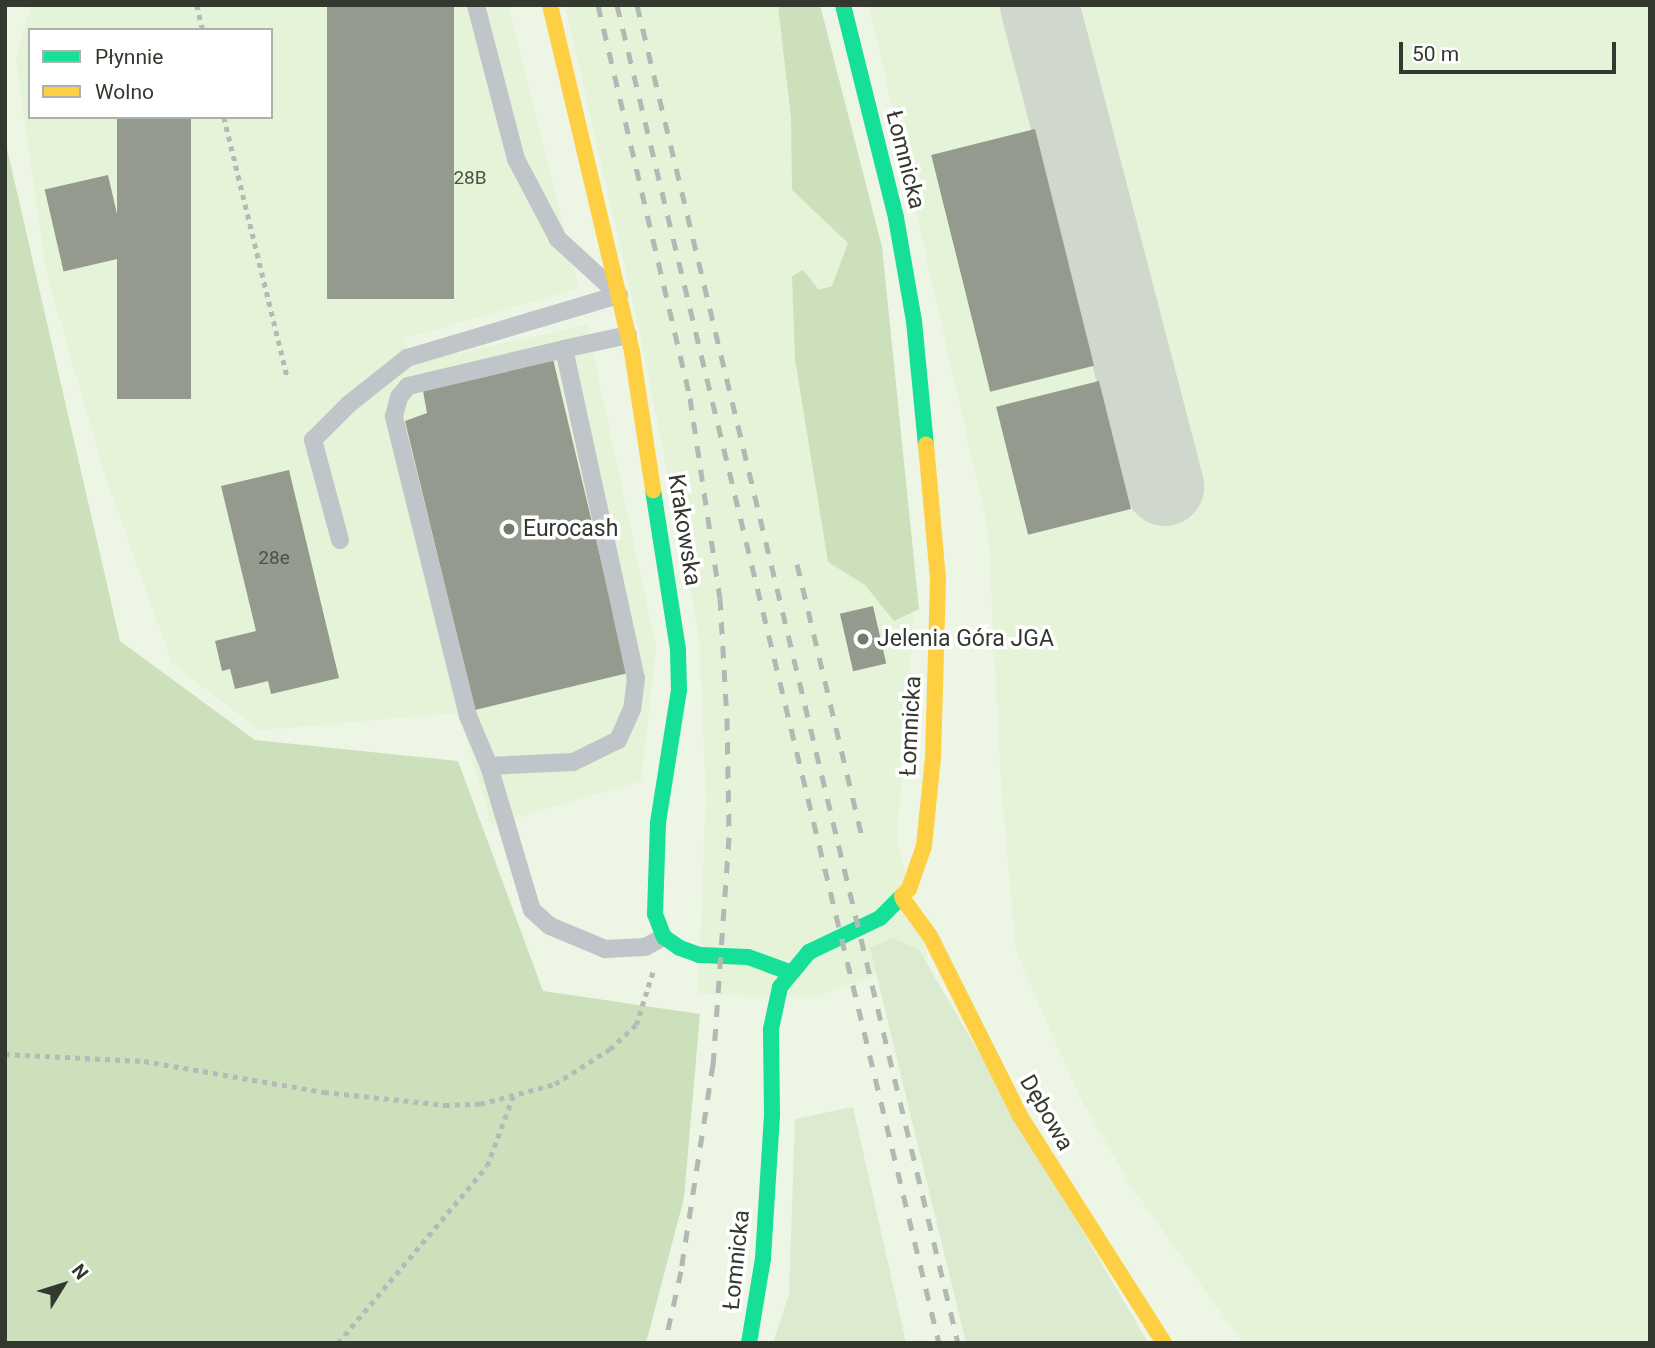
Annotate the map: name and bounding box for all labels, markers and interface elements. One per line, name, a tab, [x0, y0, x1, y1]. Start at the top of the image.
legend	[28, 28, 273, 119]
scale bar	[1403, 28, 1620, 72]
text: 50 m	[1412, 42, 1459, 66]
text: Płynnie	[95, 45, 163, 69]
text: Wolno	[95, 80, 154, 104]
street label: Łomnicka	[879, 108, 931, 212]
house number: 28B	[453, 167, 487, 189]
street label: Krakowska	[662, 472, 706, 588]
place label: Eurocash	[523, 515, 618, 543]
marker: Eurocash	[501, 521, 517, 537]
house number: 28e	[258, 547, 290, 569]
place label: Jelenia Góra JGA	[877, 625, 1054, 653]
marker: Jelenia Góra JGA	[855, 631, 871, 647]
street label: Łomnicka	[895, 675, 927, 777]
street label: Dębowa	[1013, 1070, 1079, 1156]
street label: Łomnicka	[718, 1209, 756, 1311]
north arrow	[28, 1250, 98, 1320]
text: N	[67, 1259, 93, 1284]

